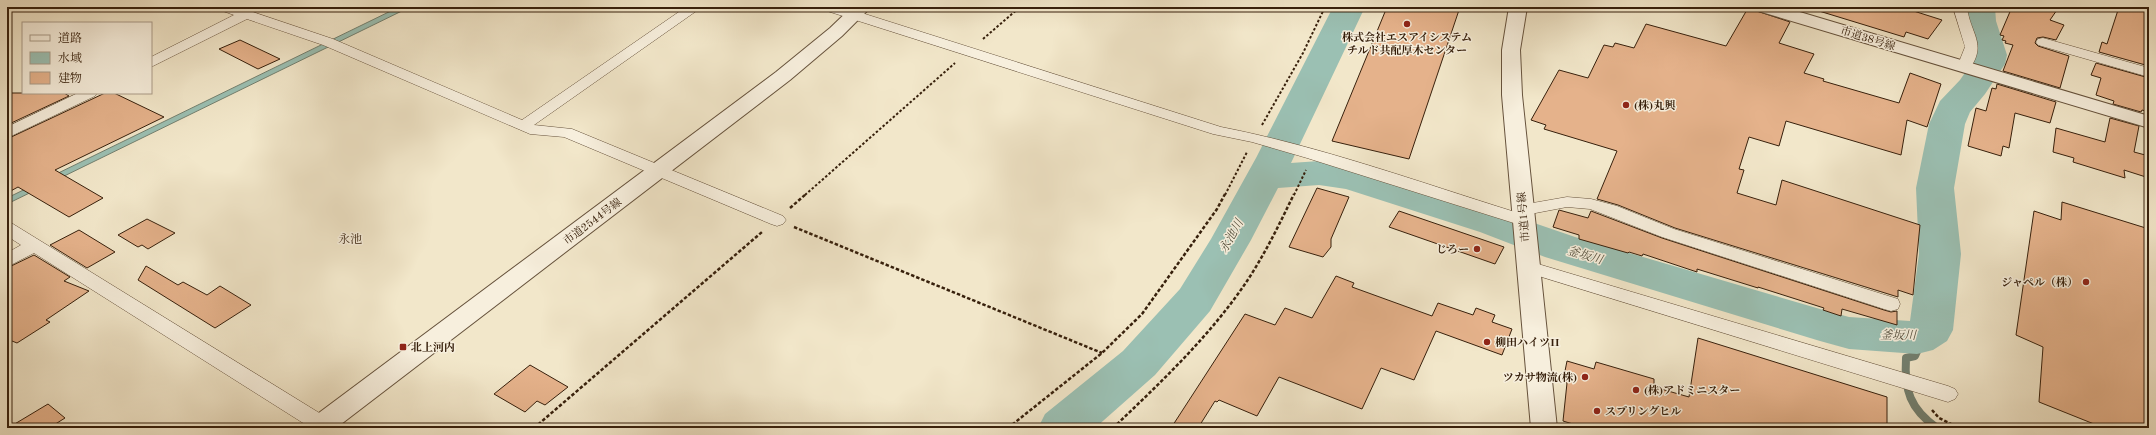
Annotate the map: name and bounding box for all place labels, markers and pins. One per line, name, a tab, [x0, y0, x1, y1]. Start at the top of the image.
marker: 株式会社エスアイシステム チルド共配厚木センター	[1402, 19, 1412, 29]
place label: 株式会社エスアイシステム チルド共配厚木センター	[1342, 31, 1472, 57]
place label: (株)丸興	[1634, 99, 1676, 112]
marker: (株)丸興	[1621, 100, 1631, 110]
place label: じろー	[1436, 244, 1469, 256]
marker: じろー	[1472, 244, 1482, 254]
place label: ジャペル（株）	[2001, 276, 2078, 289]
marker: ジャペル（株）	[2081, 277, 2091, 287]
place label: 柳田ハイツII	[1495, 336, 1560, 349]
marker: 柳田ハイツII	[1482, 337, 1492, 347]
place label: 北上河内	[411, 341, 455, 354]
marker: 北上河内	[398, 342, 408, 352]
place label: ツカサ物流(株)	[1503, 371, 1577, 384]
marker: ツカサ物流(株)	[1580, 372, 1590, 382]
place label: (株)アドミニスター	[1644, 384, 1740, 397]
marker: (株)アドミニスター	[1631, 385, 1641, 395]
place label: スプリングヒル	[1605, 405, 1681, 418]
marker: スプリングヒル	[1592, 406, 1602, 416]

